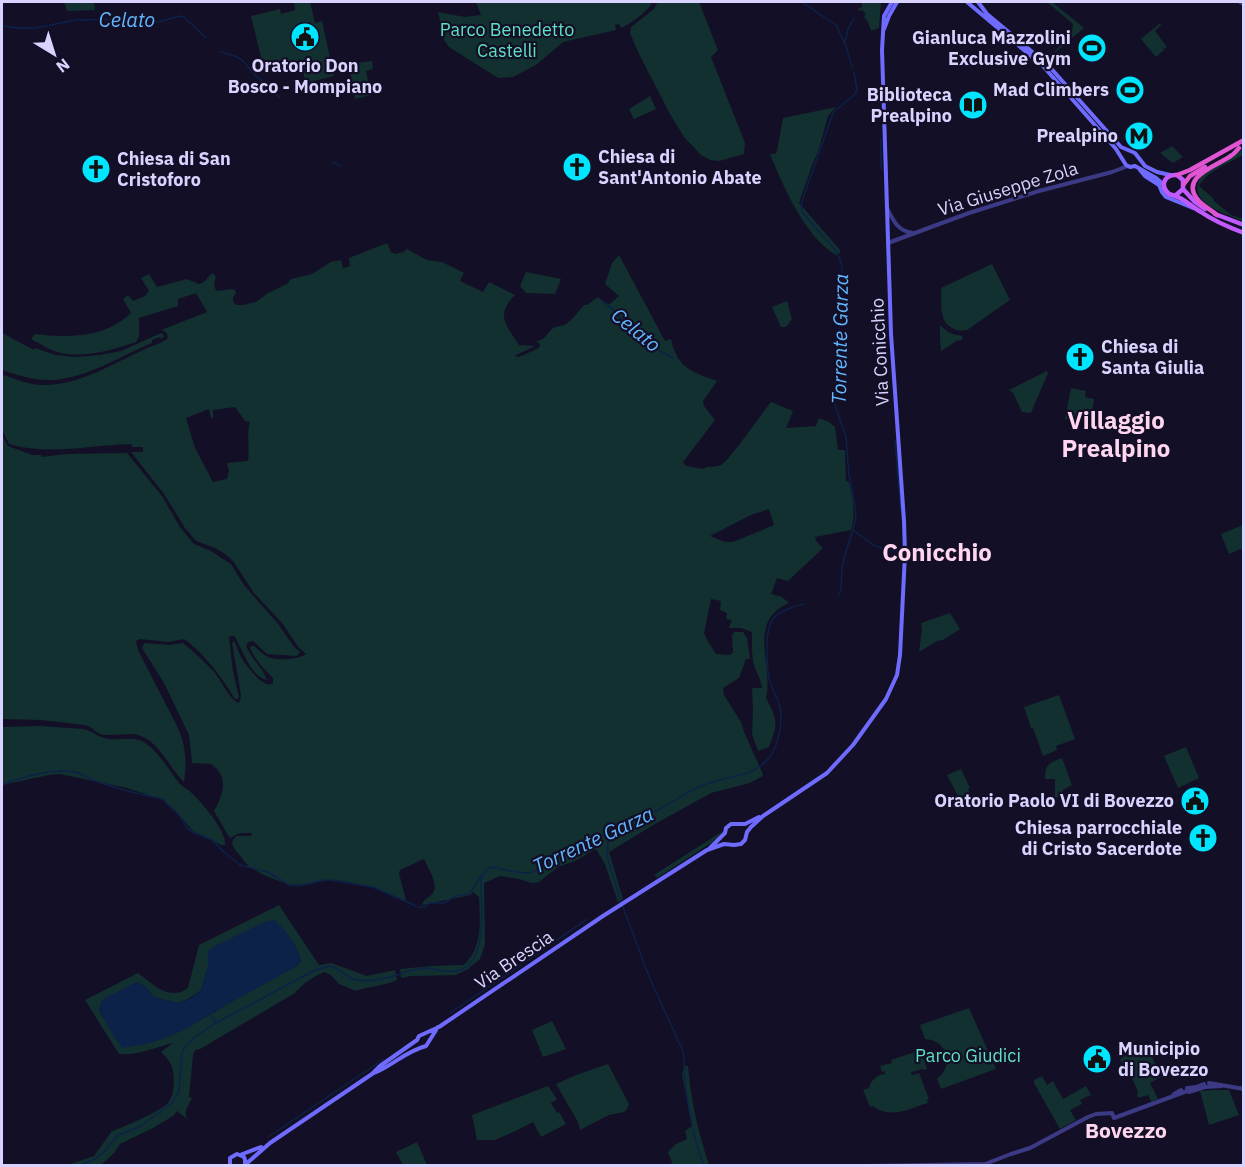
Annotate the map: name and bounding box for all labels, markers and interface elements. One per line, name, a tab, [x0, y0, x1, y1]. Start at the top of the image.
water label: Celato	[99, 6, 155, 33]
park label: Parco Benedetto Castelli	[440, 18, 574, 62]
public building icon: Oratorio Don Bosco - Mompiano	[289, 21, 321, 53]
north arrow	[24, 24, 84, 84]
place label: Gianluca Mazzolini Exclusive Gym	[912, 26, 1071, 70]
sports icon: Gianluca Mazzolini Exclusive Gym	[1076, 32, 1108, 64]
text: N	[53, 54, 74, 77]
place label: Oratorio Don Bosco - Mompiano	[228, 54, 382, 98]
sports icon: Mad Climbers	[1114, 74, 1146, 106]
place label: Mad Climbers	[993, 78, 1109, 101]
place label: Biblioteca Prealpino	[867, 83, 952, 127]
library icon: Biblioteca Prealpino	[957, 89, 989, 121]
metro station icon: Prealpino	[1123, 120, 1155, 152]
place label: Prealpino	[1036, 124, 1118, 147]
place label: Chiesa di Sant'Antonio Abate	[598, 145, 762, 189]
place label: Chiesa di San Cristoforo	[117, 147, 231, 191]
church icon: Chiesa di Sant'Antonio Abate	[561, 151, 593, 183]
church icon: Chiesa di San Cristoforo	[80, 153, 112, 185]
street label: Via Giuseppe Zola	[935, 156, 1081, 221]
water label: Torrente Garza	[825, 273, 854, 405]
street label: Via Conicchio	[865, 297, 894, 407]
water label: Celato	[606, 301, 667, 358]
place label: Chiesa di Santa Giulia	[1101, 335, 1204, 379]
church icon: Chiesa di Santa Giulia	[1064, 341, 1096, 373]
district label: Villaggio Prealpino	[1062, 404, 1170, 464]
district label: Conicchio	[882, 536, 992, 568]
public building icon: Oratorio Paolo VI di Bovezzo	[1179, 785, 1211, 817]
place label: Oratorio Paolo VI di Bovezzo	[934, 789, 1174, 812]
water label: Torrente Garza	[528, 800, 658, 879]
place label: Chiesa parrocchiale di Cristo Sacerdote	[1015, 816, 1182, 860]
church icon: Chiesa parrocchiale di Cristo Sacerdote	[1187, 822, 1219, 854]
street label: Via Brescia	[470, 925, 558, 994]
place label: Municipio di Bovezzo	[1118, 1037, 1209, 1081]
public building icon: Municipio di Bovezzo	[1081, 1043, 1113, 1075]
park label: Parco Giudici	[915, 1044, 1021, 1067]
district label: Bovezzo	[1085, 1116, 1167, 1144]

